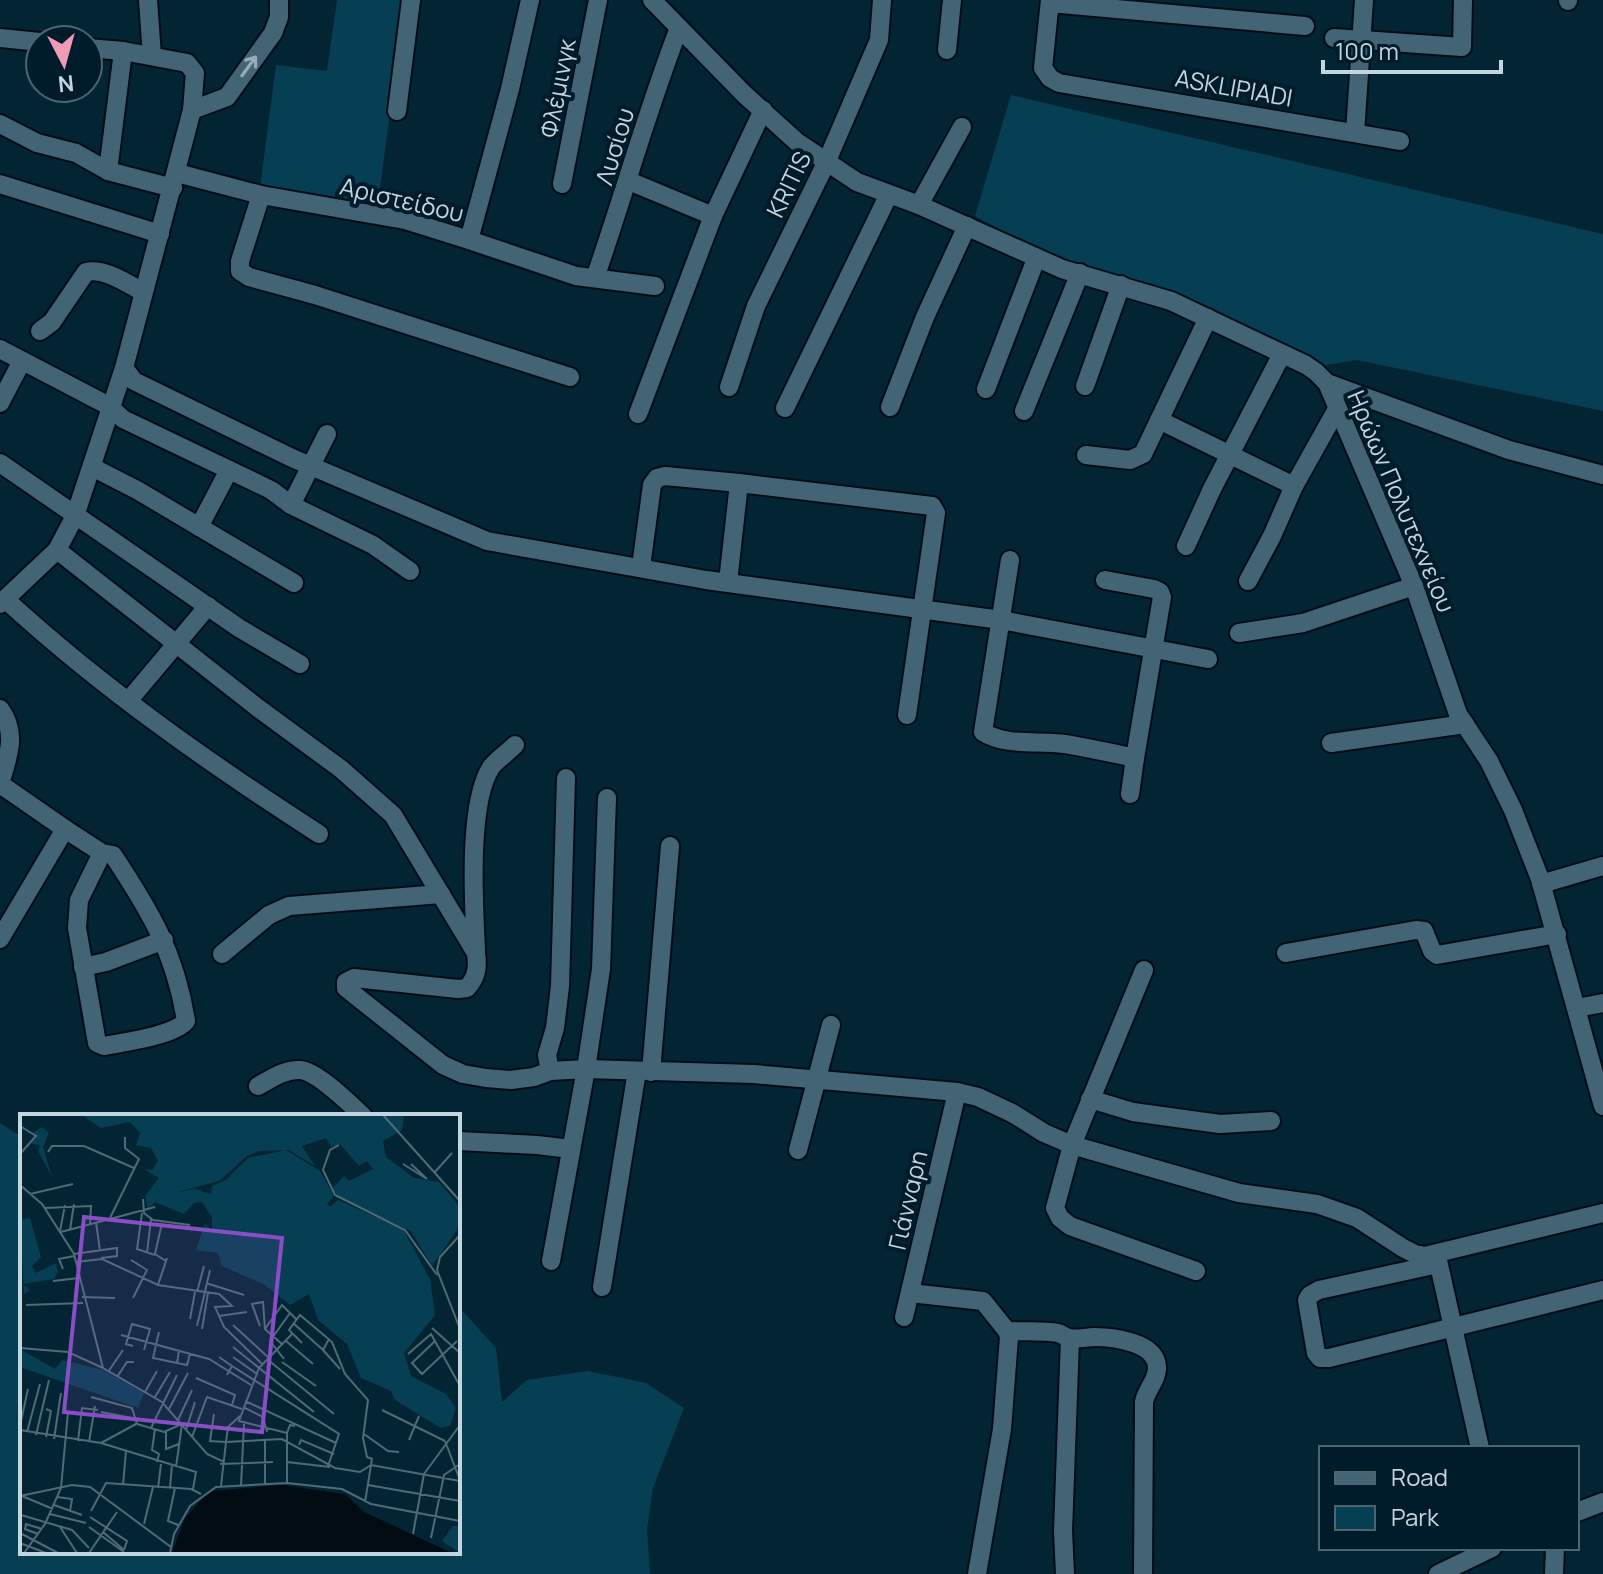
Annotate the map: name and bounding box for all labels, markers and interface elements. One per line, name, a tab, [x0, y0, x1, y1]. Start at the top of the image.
north arrow	[24, 24, 104, 104]
scale bar	[1323, 24, 1501, 74]
text: 100 m	[1335, 34, 1399, 67]
street label: Φλέμινγκ	[531, 35, 583, 140]
one-way arrow	[240, 56, 257, 78]
street label: ASKLIPIADI	[1173, 60, 1295, 114]
text: N	[57, 68, 76, 100]
street label: Λυσίου	[587, 103, 641, 189]
street label: KRITIS	[758, 145, 818, 223]
street label: Αριστείδου	[337, 169, 467, 229]
street label: Ηρώων Πολυτεχνείου	[1340, 385, 1464, 617]
inset map	[20, 1114, 460, 1554]
street label: Γιάνναρη	[880, 1147, 934, 1253]
legend	[1319, 1446, 1579, 1550]
text: Road	[1391, 1460, 1448, 1493]
text: Park	[1391, 1500, 1440, 1533]

